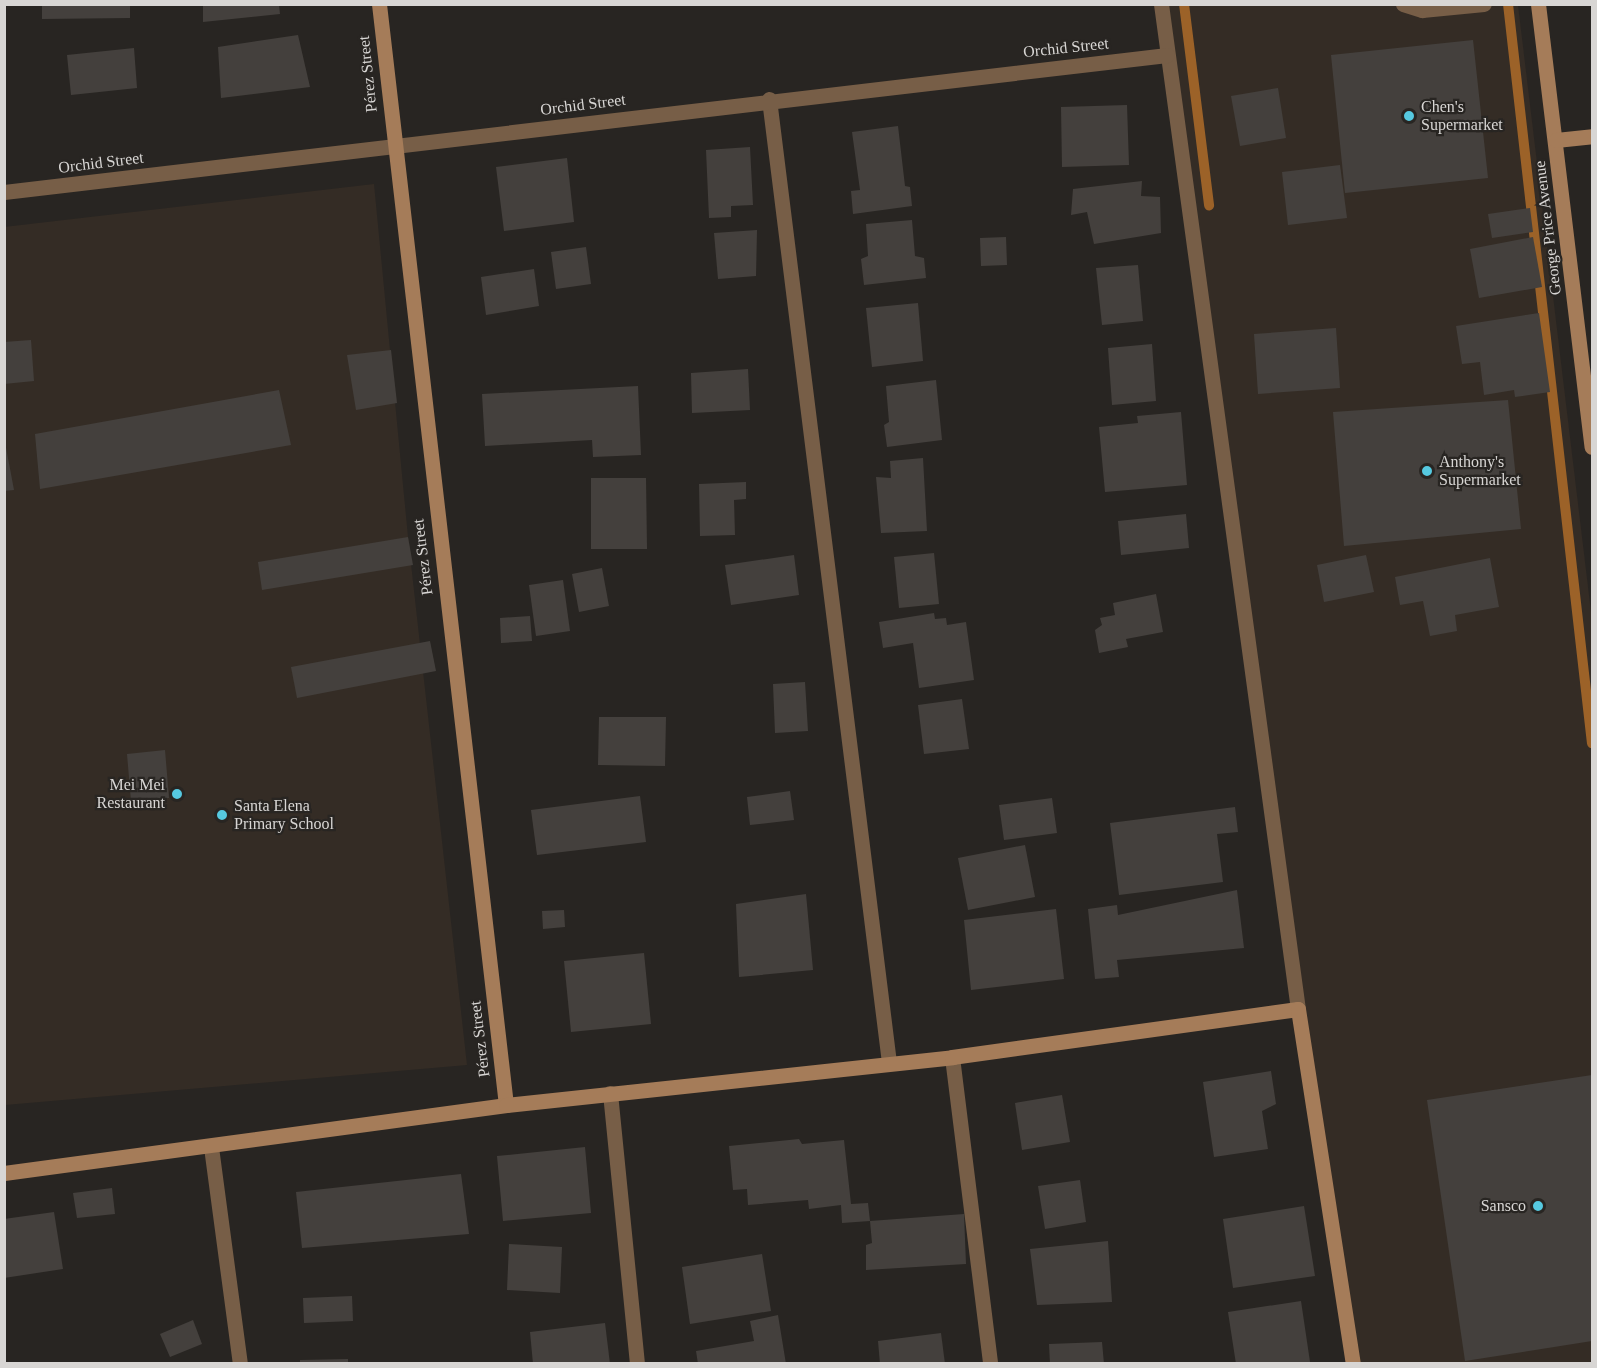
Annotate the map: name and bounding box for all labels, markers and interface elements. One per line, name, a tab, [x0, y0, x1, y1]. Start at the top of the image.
street label: Orchid Street	[1022, 34, 1110, 62]
street label: Pérez Street	[354, 35, 382, 113]
street label: Orchid Street	[539, 90, 627, 120]
place label: Chen's Supermarket	[1421, 97, 1503, 135]
marker: Chen's Supermarket	[1402, 109, 1416, 123]
street label: Orchid Street	[57, 148, 145, 178]
street label: George Price Avenue	[1530, 159, 1566, 297]
place label: Anthony's Supermarket	[1439, 452, 1521, 490]
marker: Anthony's Supermarket	[1420, 464, 1434, 478]
street label: Pérez Street	[409, 518, 437, 596]
place label: Mei Mei Restaurant	[97, 775, 165, 813]
marker: Mei Mei Restaurant	[170, 787, 184, 801]
place label: Santa Elena Primary School	[234, 796, 334, 834]
marker: Santa Elena Primary School	[215, 808, 229, 822]
street label: Pérez Street	[466, 1000, 494, 1078]
place label: Sansco	[1481, 1196, 1526, 1216]
marker: Sansco	[1531, 1199, 1545, 1213]

